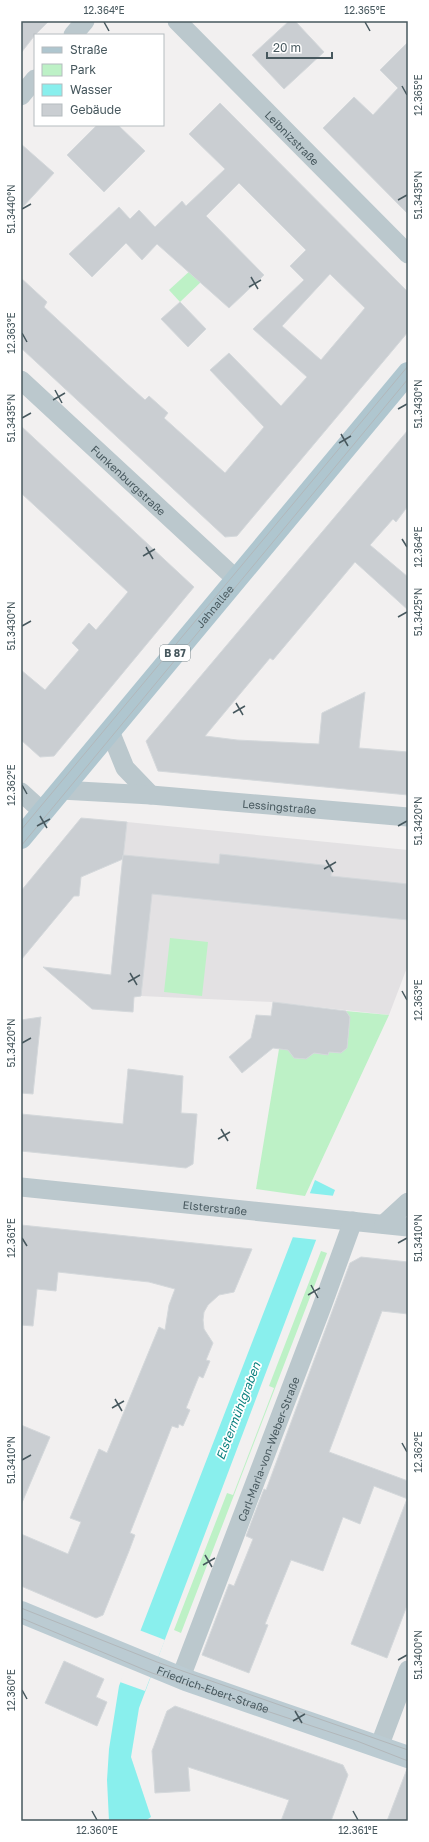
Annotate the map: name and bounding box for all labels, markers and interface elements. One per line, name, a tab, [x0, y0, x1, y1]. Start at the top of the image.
text: 12.364°E	[83, 4, 125, 16]
text: 12.365°E	[344, 4, 386, 16]
legend	[34, 34, 164, 126]
scale bar	[267, 34, 332, 60]
text: 20 m	[273, 40, 301, 55]
text: Straße	[70, 42, 108, 57]
text: Park	[70, 62, 96, 77]
text: 12.365°E	[412, 74, 424, 116]
text: Wasser	[70, 82, 113, 97]
text: Gebäude	[70, 102, 121, 117]
street label: Leibnizstraße	[263, 108, 322, 167]
text: 51.3435°N	[412, 171, 424, 219]
text: 51.3440°N	[5, 184, 17, 234]
text: 12.363°E	[5, 312, 17, 354]
text: 51.3430°N	[412, 379, 424, 429]
text: 51.3435°N	[5, 394, 17, 442]
street label: Funkenburgstraße	[89, 442, 169, 518]
text: 12.364°E	[412, 526, 424, 568]
street label: Jahnallee	[193, 582, 236, 630]
text: 51.3425°N	[412, 588, 424, 636]
text: 51.3430°N	[5, 601, 17, 651]
road number: B 87	[160, 645, 190, 661]
text: 12.362°E	[5, 764, 17, 806]
street label: Lessingstraße	[242, 796, 317, 816]
text: 51.3420°N	[412, 796, 424, 846]
text: 12.363°E	[412, 979, 424, 1021]
text: 51.3420°N	[5, 1018, 17, 1068]
street label: Elsterstraße	[182, 1197, 248, 1217]
text: 51.3410°N	[412, 1214, 424, 1262]
text: 12.361°E	[5, 1218, 17, 1258]
water label: Elstermühlgraben	[212, 1359, 264, 1462]
street label: Carl-Maria-von-Weber-Straße	[234, 1375, 301, 1523]
text: 12.362°E	[412, 1431, 424, 1473]
text: 51.3410°N	[5, 1436, 17, 1484]
text: 51.3400°N	[412, 1630, 424, 1680]
street label: Friedrich-Ebert-Straße	[155, 1662, 271, 1715]
text: 12.360°E	[5, 1669, 17, 1711]
text: 12.360°E	[76, 1824, 118, 1836]
text: 12.361°E	[338, 1824, 378, 1836]

